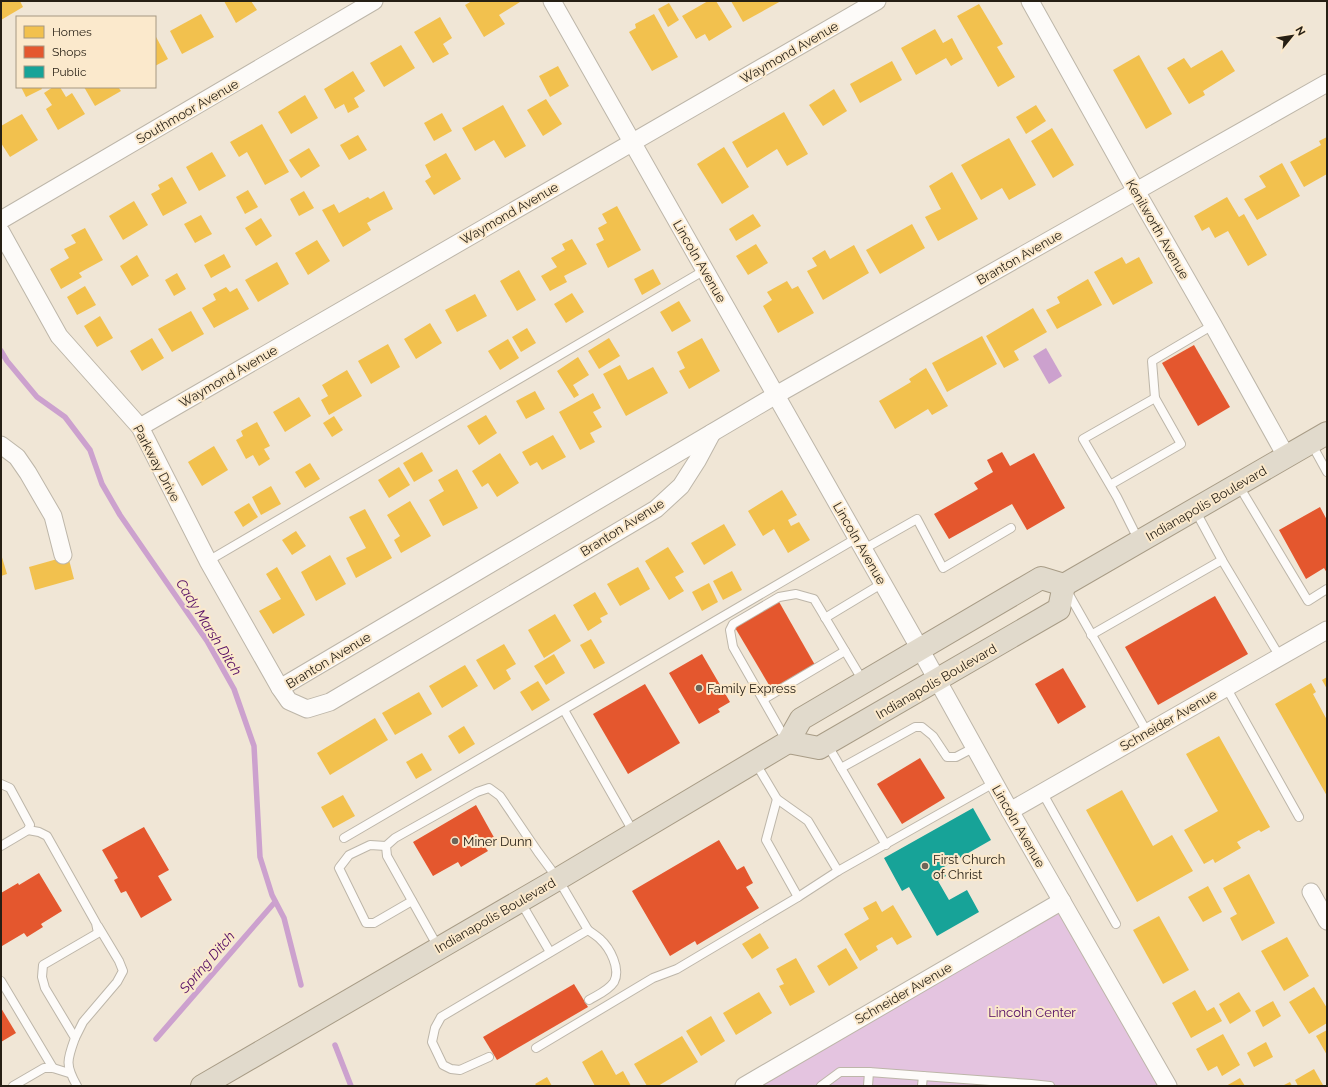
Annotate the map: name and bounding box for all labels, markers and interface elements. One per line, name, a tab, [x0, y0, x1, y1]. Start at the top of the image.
legend	[16, 16, 156, 88]
north arrow	[1272, 16, 1312, 56]
street label: Waymond Avenue	[738, 18, 841, 87]
text: N	[1292, 24, 1308, 38]
text: Homes	[52, 25, 92, 39]
text: Shops	[52, 45, 87, 59]
text: Public	[52, 65, 87, 79]
street label: Southmoor Avenue	[133, 76, 241, 147]
street label: Kenilworth Avenue	[1123, 177, 1192, 282]
street label: Waymond Avenue	[458, 179, 561, 248]
street label: Lincoln Avenue	[670, 217, 729, 305]
street label: Branton Avenue	[974, 227, 1065, 288]
street label: Waymond Avenue	[177, 342, 280, 411]
street label: Parkway Drive	[130, 422, 183, 505]
street label: Indianapolis Boulevard	[1143, 463, 1269, 544]
street label: Branton Avenue	[578, 495, 667, 559]
street label: Lincoln Avenue	[830, 499, 889, 587]
water label: Cady Marsh Ditch	[173, 576, 245, 678]
street label: Branton Avenue	[283, 629, 374, 692]
street label: Indianapolis Boulevard	[873, 641, 999, 722]
place label: Family Express	[707, 681, 796, 696]
marker: Family Express	[694, 683, 704, 693]
street label: Schneider Avenue	[1117, 686, 1220, 754]
street label: Lincoln Avenue	[989, 782, 1048, 870]
place label: Miner Dunn	[463, 834, 532, 849]
marker: Miner Dunn	[450, 836, 460, 846]
place label: First Church of Christ	[933, 852, 1005, 882]
marker: First Church of Christ	[920, 861, 930, 871]
street label: Indianapolis Boulevard	[432, 875, 558, 956]
water label: Spring Ditch	[175, 928, 238, 997]
street label: Schneider Avenue	[852, 959, 955, 1027]
park label: Lincoln Center	[988, 1005, 1076, 1020]

